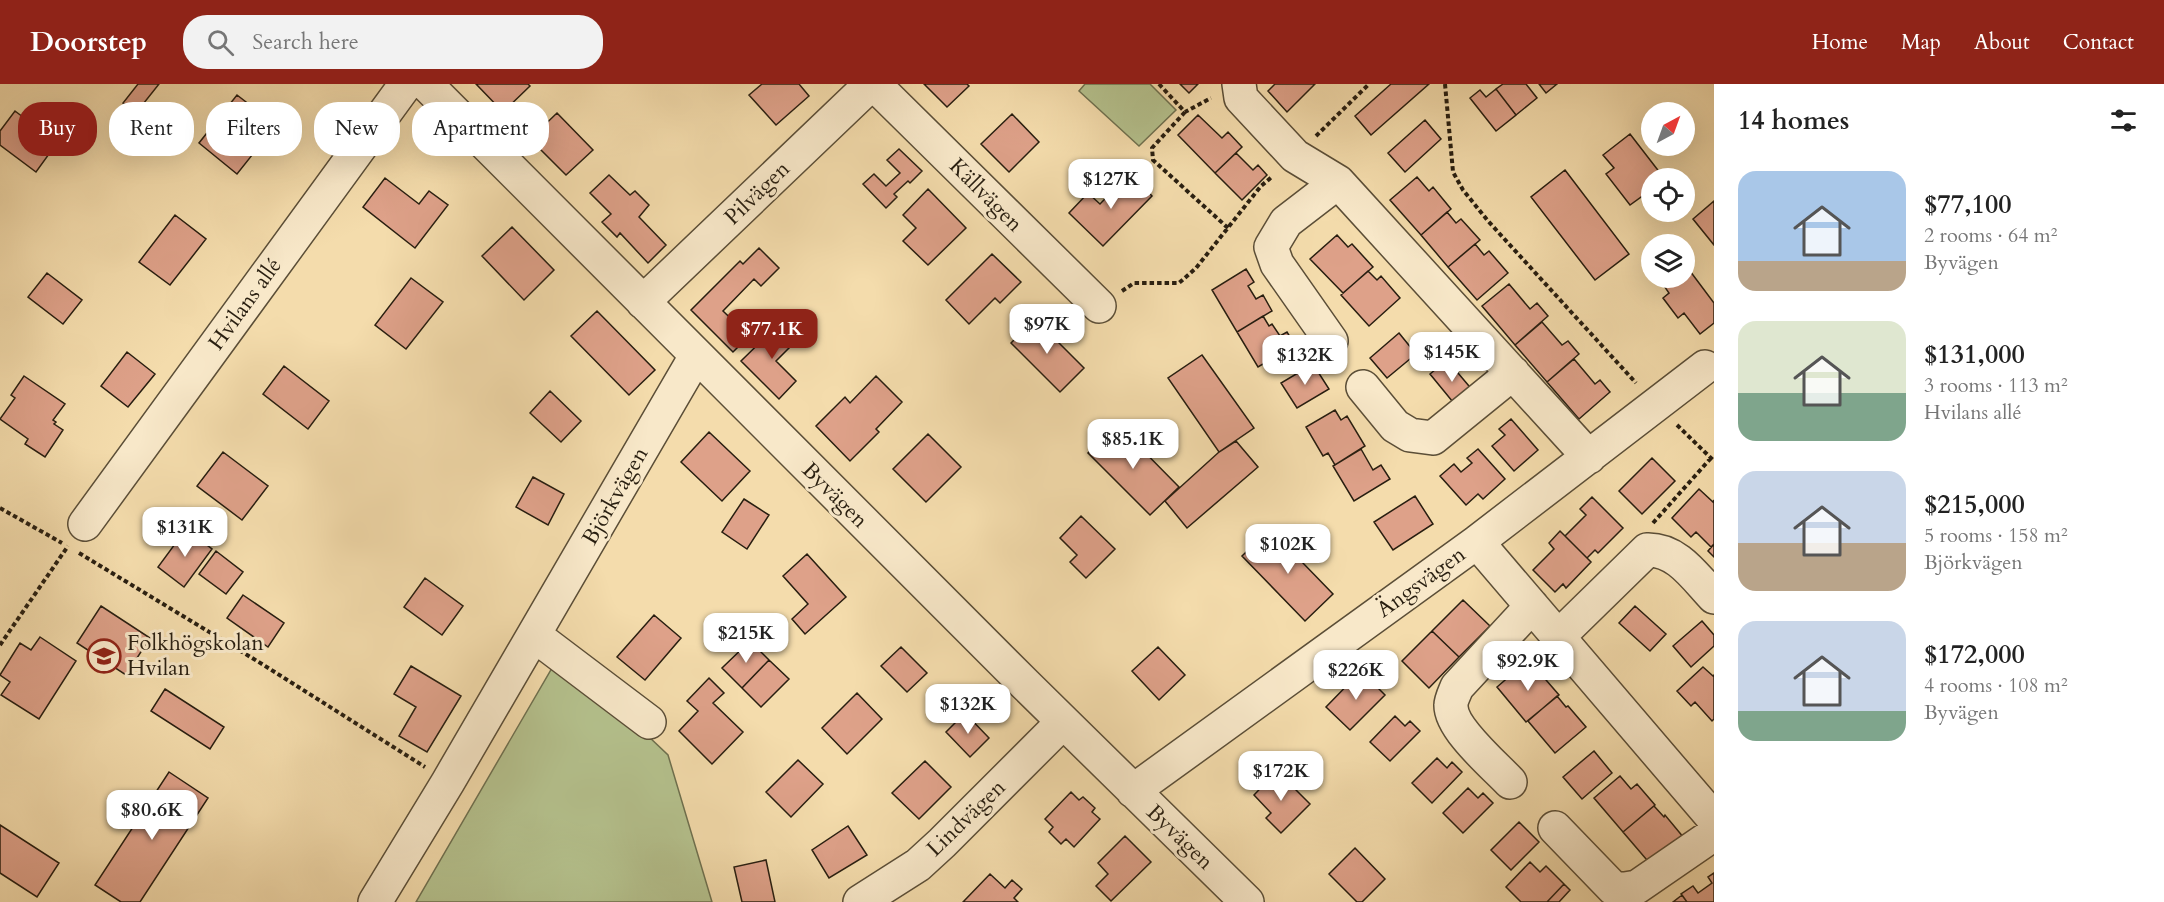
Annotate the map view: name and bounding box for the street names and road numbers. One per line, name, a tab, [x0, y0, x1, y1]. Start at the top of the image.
street label: Källvägen	[943, 152, 1030, 239]
street label: Pilvägen	[718, 154, 797, 232]
street label: Hvilans allé	[201, 252, 289, 356]
street label: Björkvägen	[575, 441, 655, 550]
street label: Byvägen	[795, 455, 875, 535]
street label: Ängsvägen	[1370, 539, 1472, 625]
street label: Lindvägen	[920, 772, 1013, 863]
street label: Byvägen	[1140, 798, 1220, 877]

